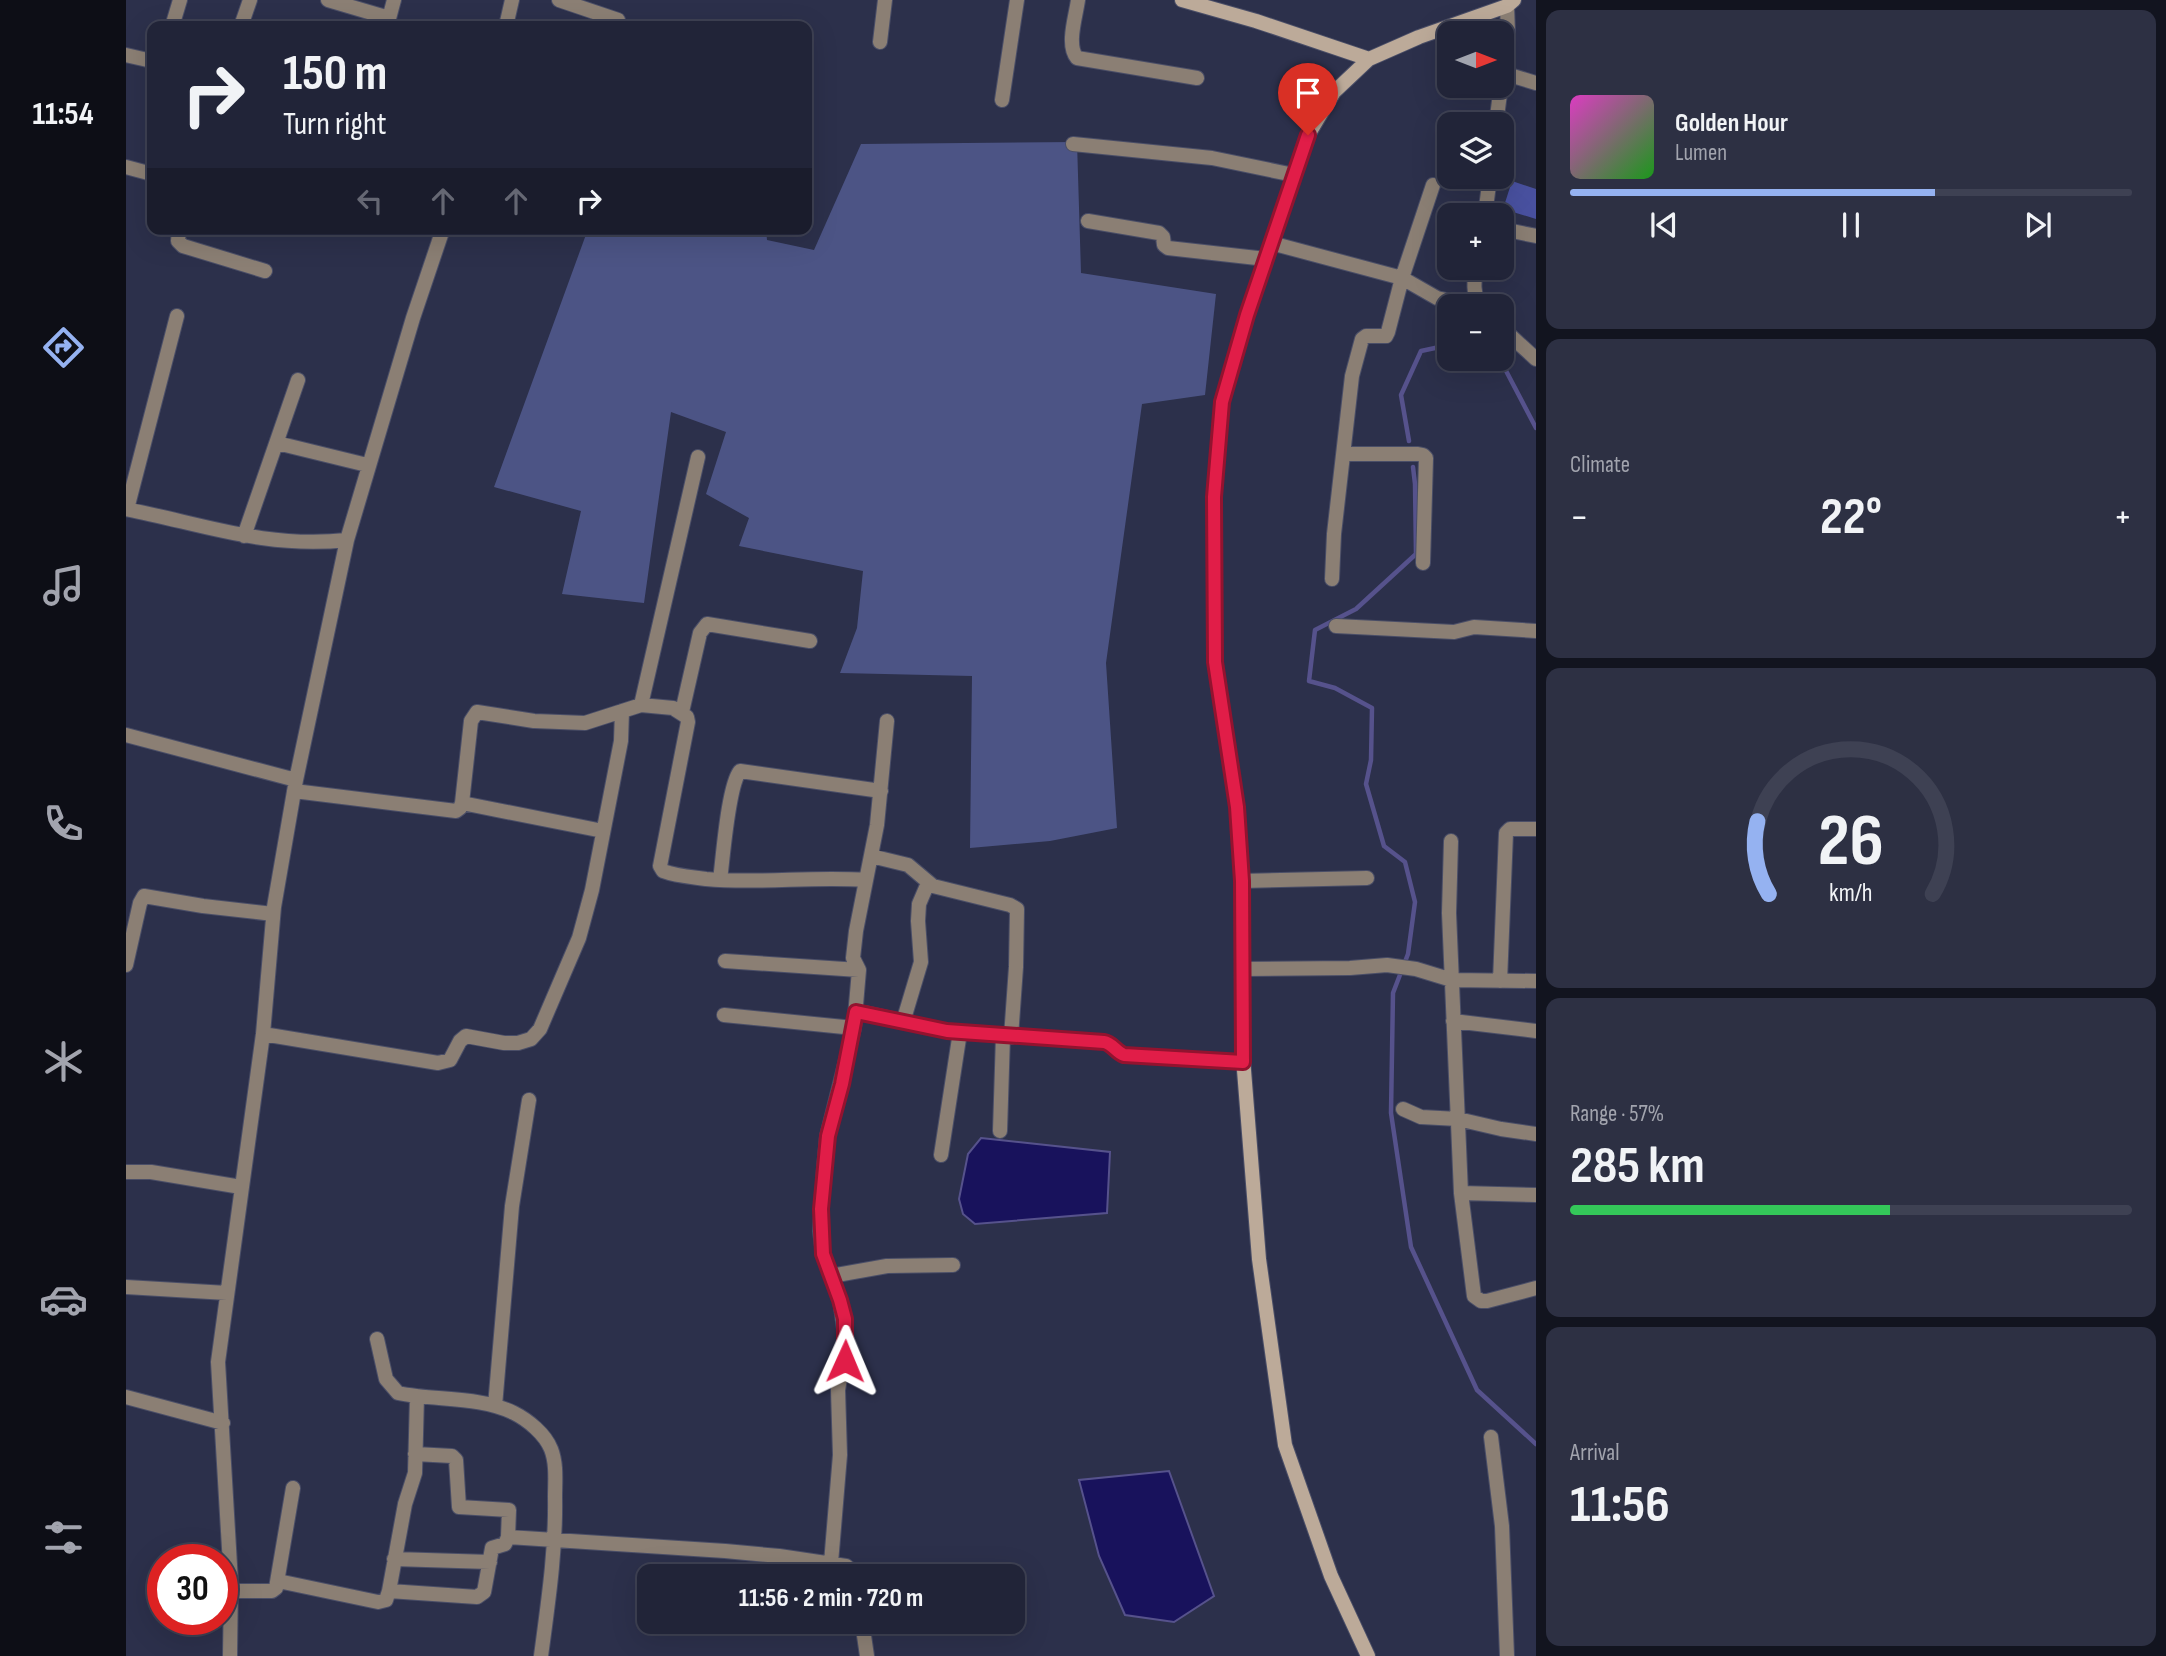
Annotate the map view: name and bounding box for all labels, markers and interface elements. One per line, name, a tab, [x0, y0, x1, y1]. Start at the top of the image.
north arrow	[1437, 21, 1514, 98]
map controls	[1437, 21, 1514, 371]
text: 150 m	[283, 45, 387, 104]
icon: right	[168, 49, 259, 140]
pin	[1278, 63, 1338, 135]
icon: arrive	[1289, 74, 1327, 112]
text: 11:54	[32, 95, 94, 134]
text: Turn right	[283, 105, 387, 144]
text: Golden Hour	[1675, 108, 1788, 139]
button: layers	[1437, 112, 1514, 189]
text: Lumen	[1675, 139, 1727, 167]
icon: left	[351, 182, 389, 220]
icon: ahead	[424, 182, 462, 220]
icon: ahead	[497, 182, 535, 220]
icon: right	[570, 182, 608, 220]
button: +	[1437, 203, 1514, 280]
icon: previous	[1645, 206, 1683, 244]
icon: pause	[1832, 206, 1870, 244]
icon: next	[2019, 206, 2057, 244]
button: −	[1437, 294, 1514, 371]
icon: directions	[39, 323, 88, 372]
text: Climate	[1570, 451, 1630, 479]
text: 22°	[1820, 486, 1882, 549]
text: −	[1570, 495, 1589, 540]
text: +	[2113, 495, 2132, 540]
icon: music	[39, 561, 88, 610]
text: 26	[1818, 798, 1884, 886]
icon: phone	[39, 799, 88, 848]
text: km/h	[1829, 878, 1873, 909]
icon: climate	[39, 1037, 88, 1086]
text: Range · 57%	[1570, 1100, 1664, 1128]
text: 285 km	[1570, 1135, 1705, 1198]
icon: car	[39, 1275, 88, 1324]
position arrow	[808, 1324, 882, 1398]
text: Arrival	[1570, 1439, 1619, 1467]
text: 11:56	[1570, 1474, 1670, 1537]
icon: filters	[39, 1513, 88, 1562]
speed limit sign: 30	[147, 1544, 238, 1635]
text: 11:56 · 2 min · 720 m	[739, 1583, 923, 1614]

